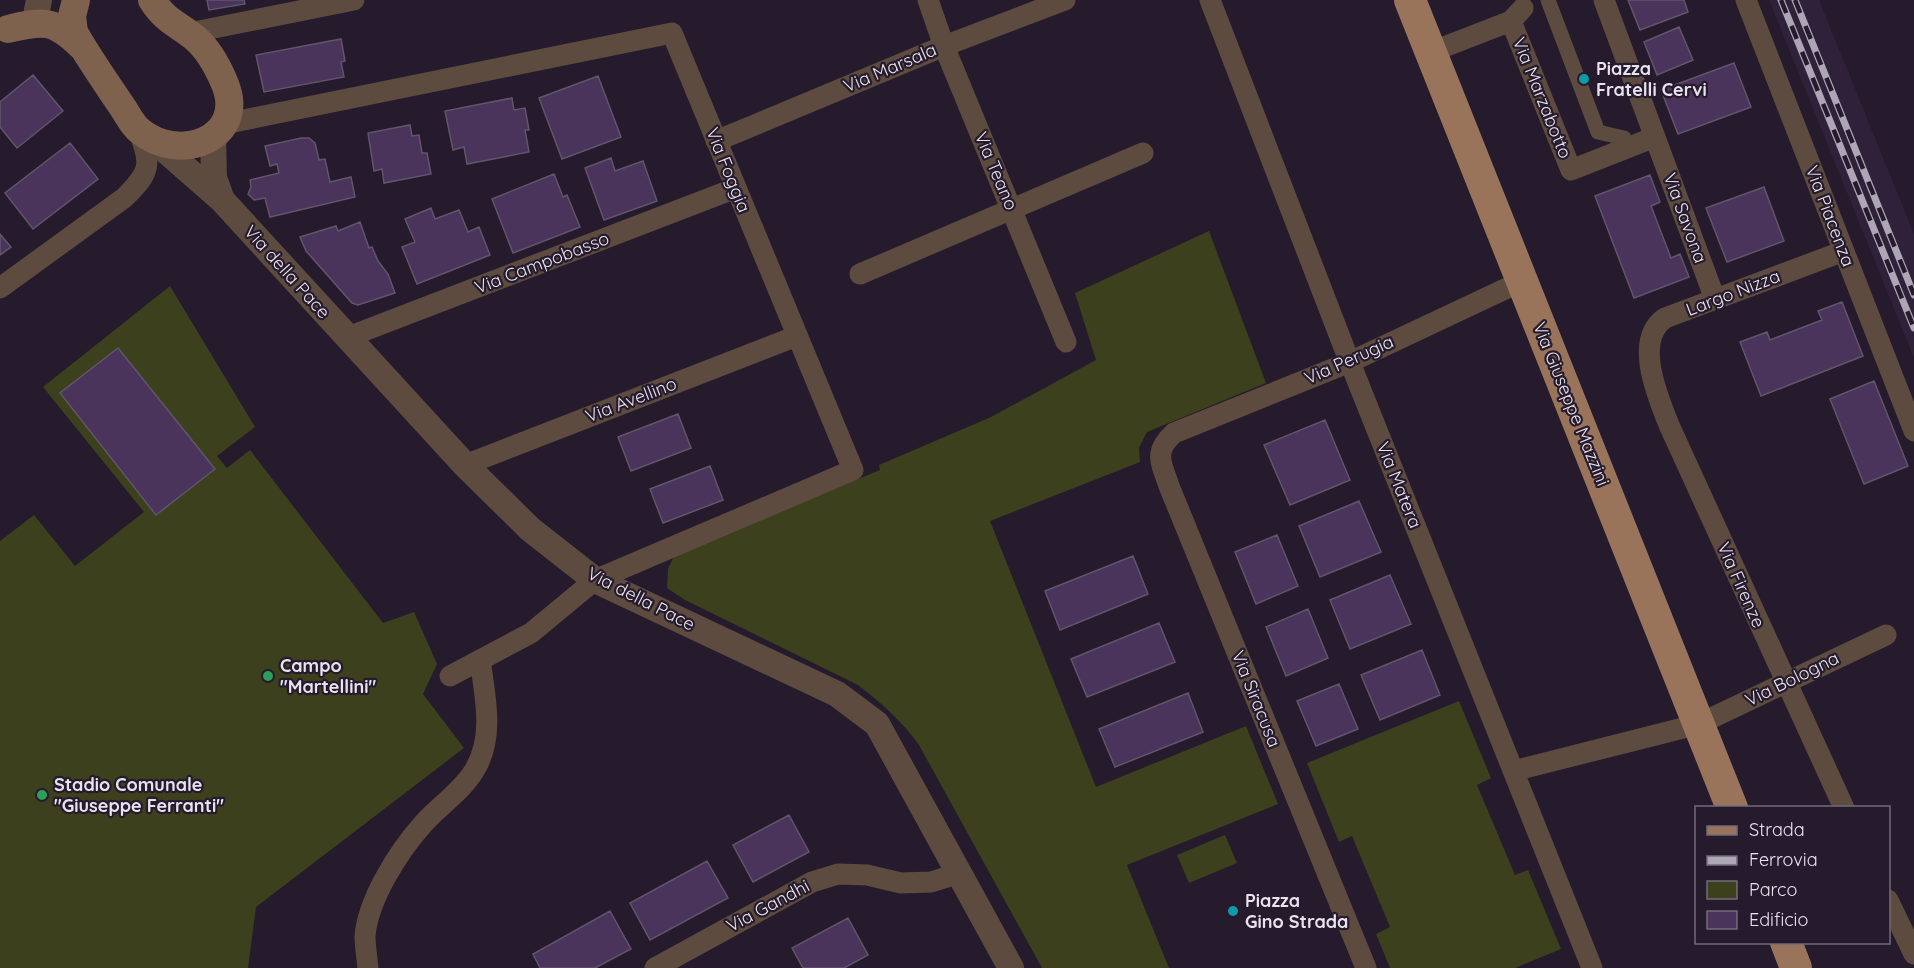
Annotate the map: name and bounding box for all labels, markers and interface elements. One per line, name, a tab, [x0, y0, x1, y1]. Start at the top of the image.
street label: Via Marzabotto	[1508, 34, 1577, 162]
street label: Via Marsala	[840, 38, 940, 97]
place label: Piazza Fratelli Cervi	[1596, 57, 1707, 101]
marker: Piazza Fratelli Cervi	[1577, 72, 1591, 86]
street label: Via Foggia	[701, 124, 756, 216]
street label: Via Teano	[970, 128, 1023, 213]
street label: Via Piacenza	[1801, 162, 1860, 270]
street label: Via Savona	[1659, 170, 1712, 266]
street label: Via della Pace	[239, 220, 335, 323]
street label: Via Campobasso	[471, 226, 612, 299]
street label: Largo Nizza	[1683, 264, 1783, 321]
street label: Via Giuseppe Mazzini	[1528, 318, 1615, 489]
street label: Via Perugia	[1301, 330, 1397, 389]
street label: Via Avellino	[582, 372, 680, 427]
street label: Via Matera	[1372, 438, 1427, 531]
street label: Via Firenze	[1712, 538, 1771, 631]
street label: Via della Pace	[583, 562, 699, 636]
street label: Via Bologna	[1741, 646, 1842, 711]
street label: Via Siracusa	[1227, 647, 1286, 751]
place label: Campo "Martellini"	[280, 654, 376, 698]
marker: Campo "Martellini"	[261, 669, 275, 683]
place label: Stadio Comunale "Giuseppe Ferranti"	[54, 773, 224, 817]
marker: Stadio Comunale "Giuseppe Ferranti"	[35, 788, 49, 802]
legend	[1695, 806, 1890, 944]
text: Strada	[1749, 818, 1805, 841]
text: Ferrovia	[1749, 848, 1818, 871]
street label: Via Gandhi	[722, 874, 813, 937]
text: Parco	[1749, 878, 1797, 901]
place label: Piazza Gino Strada	[1245, 889, 1348, 933]
marker: Piazza Gino Strada	[1226, 904, 1240, 918]
text: Edificio	[1749, 908, 1808, 931]

